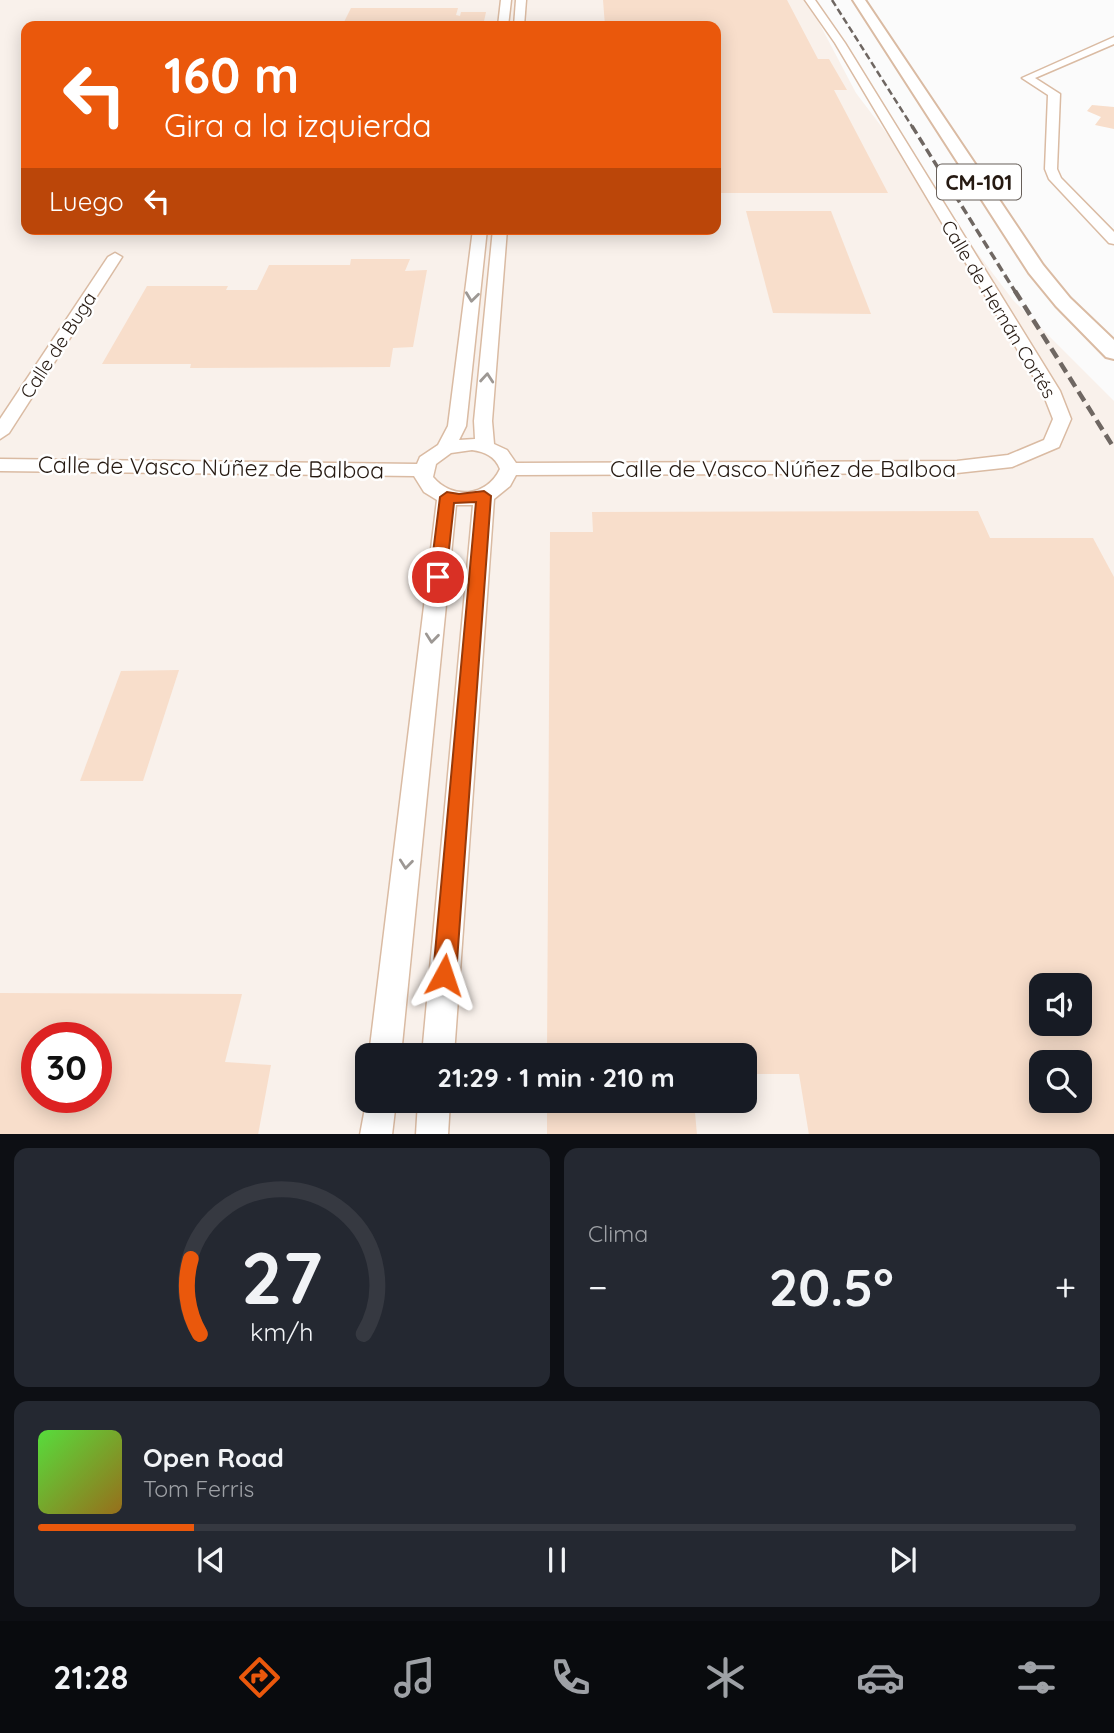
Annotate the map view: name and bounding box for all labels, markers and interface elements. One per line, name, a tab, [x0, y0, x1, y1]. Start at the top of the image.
text: 160 m	[164, 44, 299, 105]
icon: left	[49, 49, 140, 140]
text: Gira a la izquierda	[164, 105, 432, 145]
road number: CM-101	[937, 164, 1021, 200]
icon: left	[138, 182, 176, 220]
text: Luego	[49, 185, 124, 218]
street label: Calle de Hernán Cortés	[936, 216, 1062, 402]
street label: Calle de Buga	[15, 287, 101, 403]
one-way arrow	[464, 291, 479, 303]
one-way arrow	[479, 372, 494, 383]
street label: Calle de Vasco Núñez de Balboa	[38, 449, 384, 485]
street label: Calle de Vasco Núñez de Balboa	[610, 454, 956, 483]
pin	[408, 547, 468, 607]
icon: arrive	[419, 558, 457, 596]
one-way arrow	[424, 632, 439, 644]
one-way arrow	[399, 859, 414, 870]
position arrow	[407, 938, 481, 1012]
map controls	[1029, 973, 1092, 1113]
button: sound	[1029, 973, 1092, 1036]
speed limit sign: 30	[21, 1022, 112, 1113]
button: search	[1029, 1050, 1092, 1113]
text: 21:29 · 1 min · 210 m	[437, 1061, 675, 1094]
text: Clima	[588, 1219, 648, 1248]
text: 27	[241, 1231, 323, 1322]
text: 20.5°	[769, 1254, 894, 1319]
text: −	[588, 1263, 608, 1311]
text: +	[1055, 1263, 1076, 1311]
text: km/h	[250, 1315, 314, 1346]
text: Open Road	[143, 1441, 284, 1474]
text: Tom Ferris	[143, 1474, 254, 1503]
icon: previous	[192, 1541, 230, 1579]
icon: pause	[538, 1541, 576, 1579]
icon: next	[884, 1541, 922, 1579]
icon: directions	[235, 1653, 284, 1702]
icon: music	[390, 1653, 439, 1702]
icon: phone	[546, 1653, 595, 1702]
icon: climate	[701, 1653, 750, 1702]
icon: car	[856, 1653, 905, 1702]
icon: filters	[1012, 1653, 1061, 1702]
text: 21:28	[53, 1657, 128, 1697]

